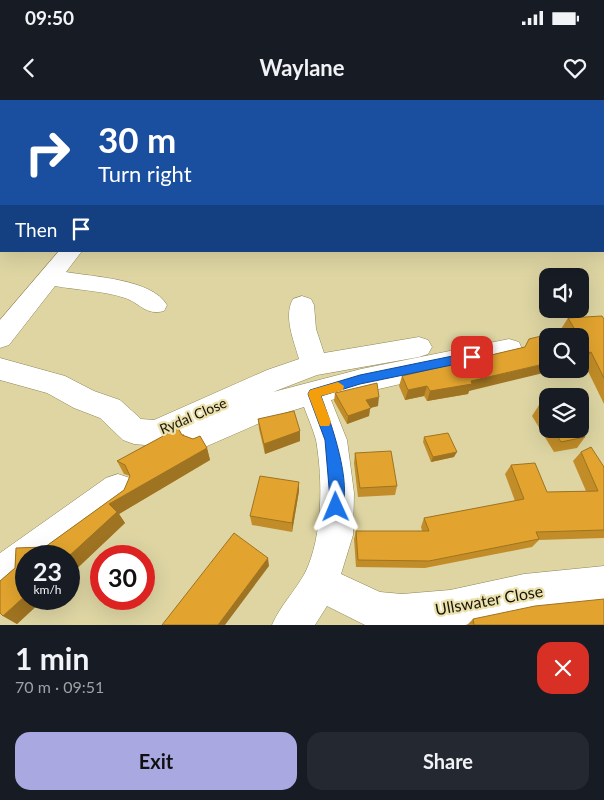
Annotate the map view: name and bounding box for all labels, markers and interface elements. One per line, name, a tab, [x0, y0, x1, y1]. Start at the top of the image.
text: 09:50	[25, 6, 74, 29]
icon: back	[15, 54, 43, 82]
text: Waylane	[259, 54, 345, 81]
icon: heart	[561, 54, 589, 82]
text: 30 m	[98, 118, 176, 160]
icon: right	[15, 120, 80, 185]
text: Turn right	[98, 160, 192, 187]
icon: arrive	[67, 215, 95, 243]
text: Then	[15, 218, 57, 241]
map controls	[539, 268, 589, 438]
button: sound	[539, 268, 589, 318]
button: search	[539, 328, 589, 378]
pin	[451, 336, 493, 378]
icon: arrive	[458, 343, 486, 371]
button: layers	[539, 388, 589, 438]
street label: Rydal Close	[157, 394, 229, 437]
position arrow	[309, 480, 361, 532]
speed limit sign: 30	[90, 545, 155, 610]
text: 23	[33, 556, 62, 586]
street label: Ullswater Close	[434, 581, 544, 618]
text: km/h	[33, 582, 62, 597]
text: 1 min	[15, 640, 89, 676]
button: close	[537, 642, 589, 694]
text: 70 m · 09:51	[15, 677, 104, 696]
button: Exit	[15, 732, 297, 790]
button: Share	[307, 732, 589, 790]

